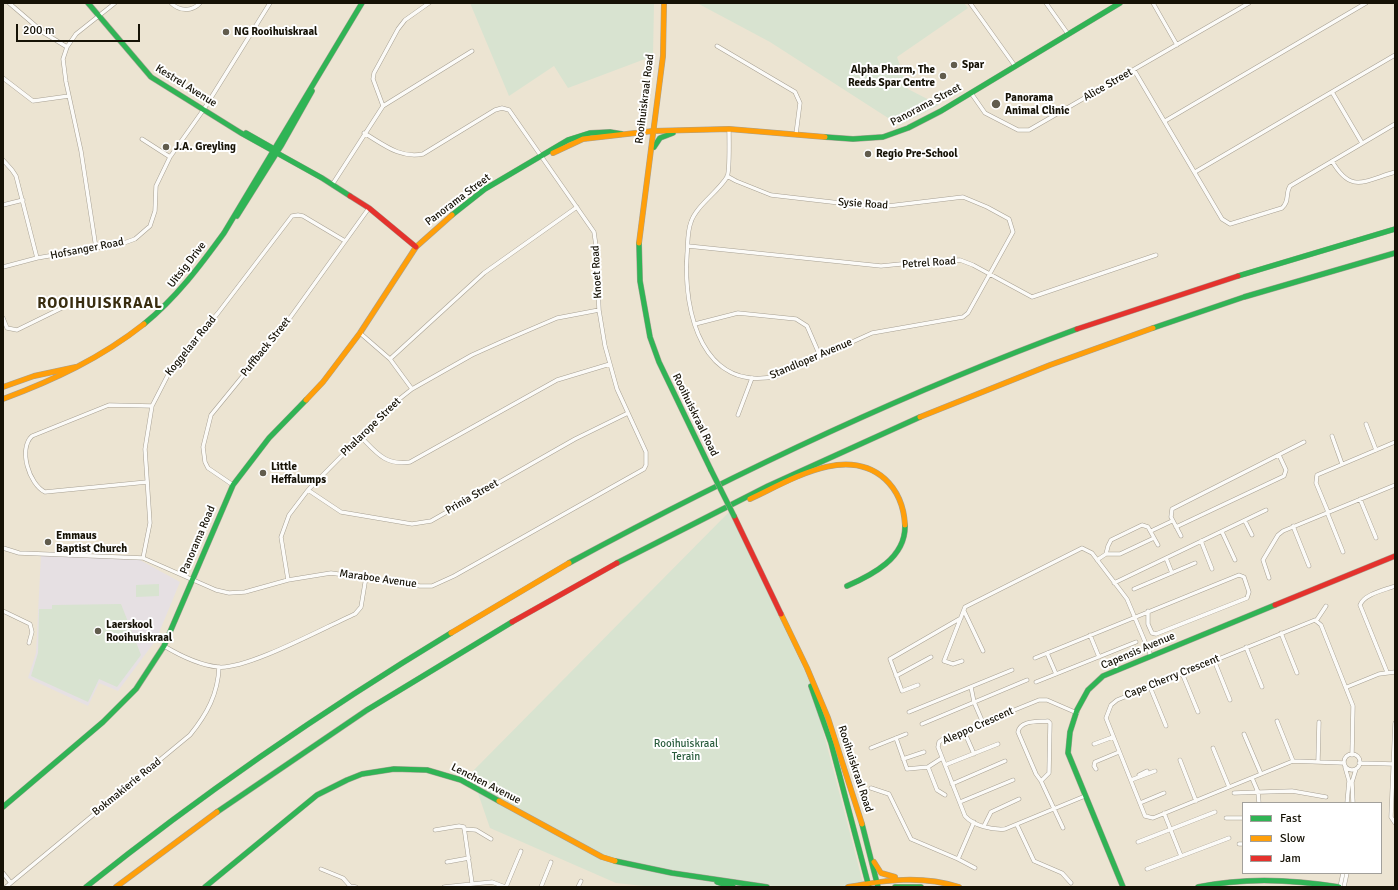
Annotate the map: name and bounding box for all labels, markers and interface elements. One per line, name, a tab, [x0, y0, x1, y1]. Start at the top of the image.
scale bar	[18, 16, 142, 42]
text: 200 m	[23, 23, 55, 38]
place label: NG Rooihuiskraal	[234, 25, 318, 39]
marker: NG Rooihuiskraal	[221, 27, 231, 37]
street label: Rooihuiskraal Road	[633, 53, 657, 145]
place label: Spar	[962, 58, 984, 72]
marker: Spar	[949, 60, 959, 70]
street label: Kestrel Avenue	[153, 62, 219, 110]
place label: Alpha Pharm, The Reeds Spar Centre	[848, 63, 935, 89]
street label: Alice Street	[1081, 66, 1135, 104]
marker: Alpha Pharm, The Reeds Spar Centre	[938, 71, 948, 81]
street label: Panorama Street	[888, 81, 964, 129]
place label: Panorama Animal Clinic	[1005, 91, 1070, 117]
marker: Panorama Animal Clinic	[990, 98, 1002, 110]
place label: J.A. Greyling	[174, 140, 236, 154]
marker: J.A. Greyling	[161, 142, 171, 152]
place label: Regio Pre-School	[876, 147, 958, 161]
marker: Regio Pre-School	[863, 149, 873, 159]
street label: Panorama Street	[423, 171, 493, 229]
street label: Sysie Road	[837, 196, 889, 212]
street label: Hofsanger Road	[49, 235, 125, 263]
street label: Uitsig Drive	[165, 239, 209, 291]
street label: Knoet Road	[589, 245, 605, 299]
street label: Petrel Road	[902, 255, 956, 271]
district label: ROOIHUISKRAAL	[37, 295, 163, 313]
street label: Koggelaar Road	[163, 313, 219, 379]
street label: Puffback Street	[238, 315, 294, 379]
street label: Standloper Avenue	[768, 336, 854, 382]
street label: Rooihuiskraal Road	[669, 371, 721, 459]
street label: Phalarope Street	[338, 395, 404, 459]
place label: Little Heffalumps	[271, 460, 326, 486]
marker: Little Heffalumps	[258, 468, 268, 478]
street label: Prinia Street	[443, 477, 501, 517]
street label: Panorama Road	[178, 504, 218, 576]
place label: Emmaus Baptist Church	[56, 529, 127, 555]
marker: Emmaus Baptist Church	[43, 537, 53, 547]
street label: Maraboe Avenue	[339, 567, 417, 591]
place label: Laerskool Rooihuiskraal	[106, 618, 172, 644]
marker: Laerskool Rooihuiskraal	[93, 626, 103, 636]
street label: Capensis Avenue	[1099, 630, 1177, 672]
street label: Cape Cherry Crescent	[1123, 652, 1221, 702]
street label: Aleppo Crescent	[940, 704, 1016, 748]
street label: Rooihuiskraal Road	[835, 724, 875, 814]
park label: Rooihuiskraal Terain	[654, 737, 718, 763]
street label: Bokmakierie Road	[90, 755, 164, 819]
street label: Lenchen Avenue	[449, 761, 523, 807]
legend	[1242, 802, 1382, 874]
text: Fast	[1280, 811, 1301, 826]
text: Slow	[1280, 831, 1305, 846]
text: Jam	[1280, 851, 1301, 866]

